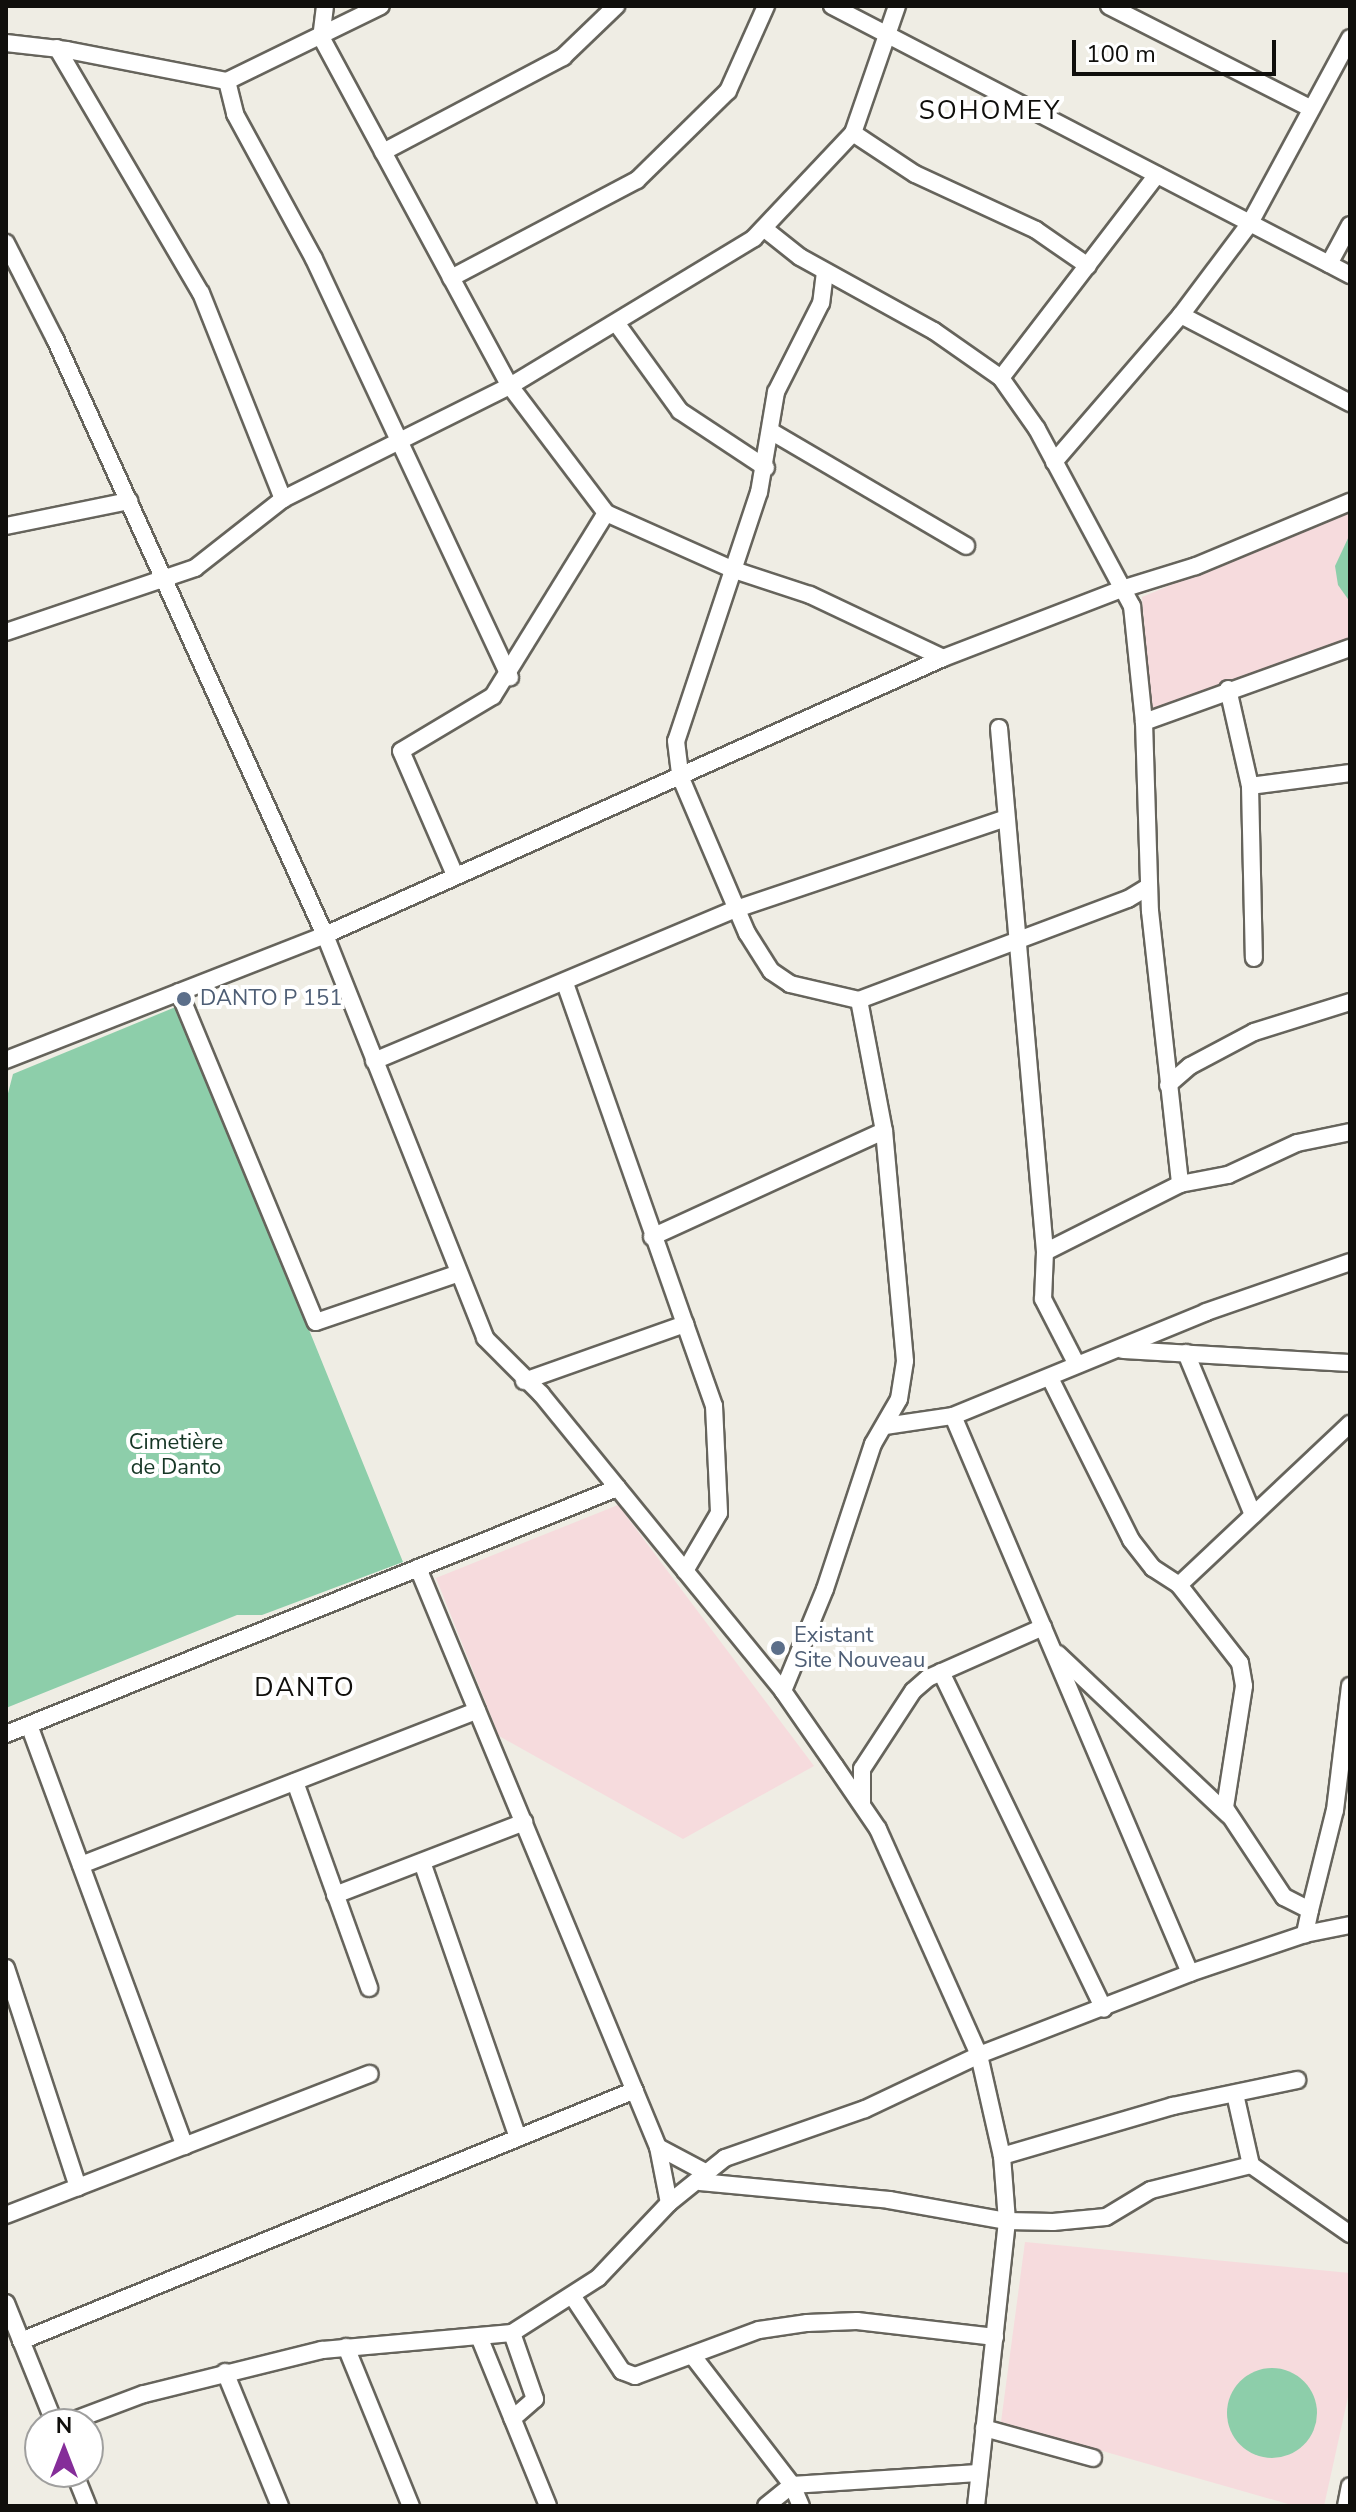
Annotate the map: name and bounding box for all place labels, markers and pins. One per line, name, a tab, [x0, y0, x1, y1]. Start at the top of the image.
place label: DANTO P 151	[200, 986, 342, 1012]
marker: DANTO P 151	[175, 990, 193, 1008]
place label: Existant Site Nouveau	[794, 1622, 925, 1674]
marker: Existant Site Nouveau	[769, 1639, 787, 1657]

